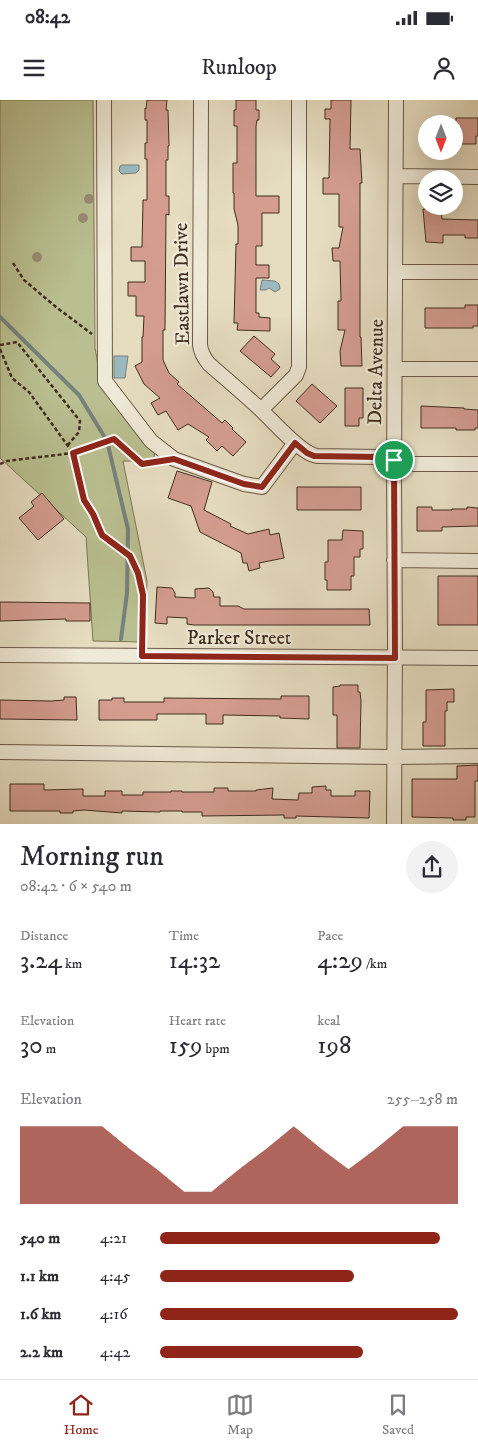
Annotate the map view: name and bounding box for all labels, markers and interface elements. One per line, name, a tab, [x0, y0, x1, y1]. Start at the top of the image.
text: 08:42	[25, 6, 70, 29]
icon: menu	[20, 54, 48, 82]
text: Runloop	[201, 54, 277, 81]
icon: person	[430, 54, 458, 82]
north arrow	[418, 115, 462, 160]
map controls	[418, 115, 463, 215]
button: layers	[418, 170, 463, 215]
street label: Eastlawn Drive	[169, 223, 196, 345]
street label: Delta Avenue	[363, 319, 390, 425]
pin	[373, 439, 415, 481]
icon: arrive	[380, 446, 408, 474]
street label: Parker Street	[187, 626, 291, 651]
text: Morning run	[20, 839, 164, 874]
button: share	[406, 841, 458, 893]
text: 08:42 · 6 × 540 m	[20, 876, 132, 896]
text: Distance	[20, 927, 68, 945]
text: Time	[169, 927, 199, 945]
text: Pace	[317, 927, 343, 945]
text: 3.24	[20, 945, 62, 976]
text: 14:32	[169, 945, 220, 976]
text: 4:29	[317, 945, 363, 976]
text: km	[62, 955, 82, 973]
text: /km	[363, 955, 387, 973]
text: Elevation	[20, 1012, 74, 1030]
text: Heart rate	[169, 1012, 226, 1030]
text: kcal	[317, 1012, 340, 1030]
text: 30	[20, 1030, 43, 1061]
text: 159	[169, 1030, 203, 1061]
text: 198	[317, 1030, 351, 1061]
text: m	[43, 1040, 56, 1058]
text: bpm	[203, 1040, 230, 1058]
text: Elevation	[20, 1089, 82, 1109]
text: 255–258 m	[387, 1089, 458, 1109]
text: 540 m	[20, 1228, 60, 1248]
text: 4:21	[100, 1228, 127, 1248]
text: 1.1 km	[20, 1266, 59, 1286]
text: 4:45	[100, 1266, 130, 1286]
text: 1.6 km	[20, 1304, 61, 1324]
text: 4:16	[100, 1304, 128, 1324]
text: 2.2 km	[20, 1342, 63, 1362]
text: 4:42	[100, 1342, 130, 1362]
tab: Home	[64, 1391, 98, 1439]
tab: Map	[226, 1391, 254, 1439]
tab: Saved	[382, 1391, 414, 1439]

